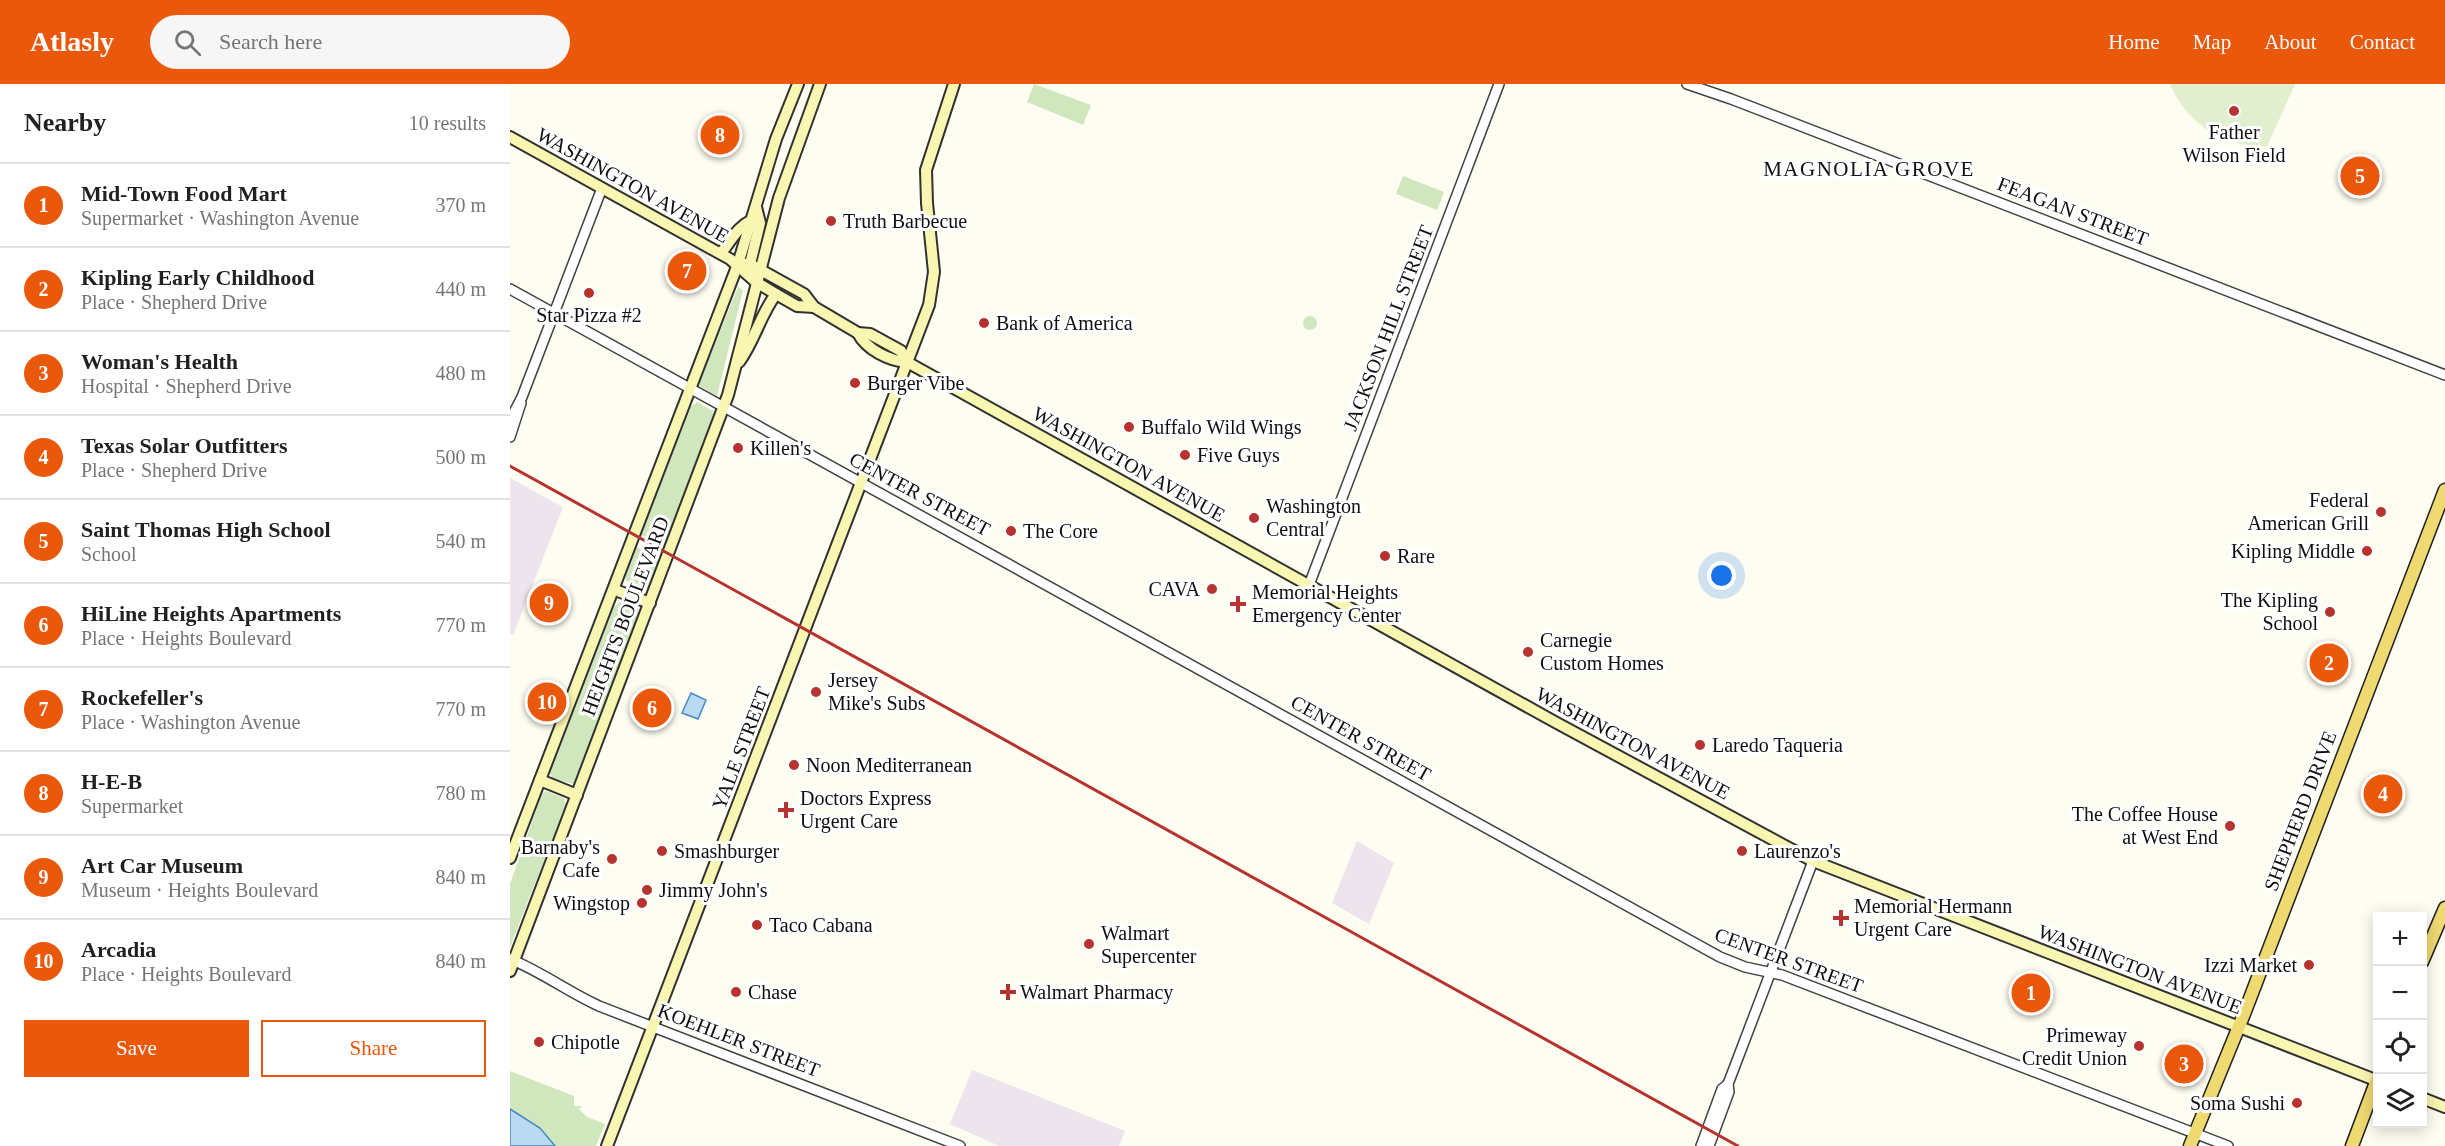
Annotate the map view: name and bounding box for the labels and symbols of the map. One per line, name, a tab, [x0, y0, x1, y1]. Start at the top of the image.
marker: Father Wilson Field	[2227, 104, 2241, 118]
pin: 8	[700, 112, 740, 158]
place label: Father Wilson Field	[2182, 121, 2286, 166]
street label: WASHINGTON AVENUE	[533, 123, 733, 247]
pin: 5	[2340, 154, 2380, 199]
district label: MAGNOLIA GROVE	[1763, 157, 1975, 181]
street label: FEAGAN STREET	[1995, 172, 2151, 250]
place label: Truth Barbecue	[843, 210, 967, 232]
marker: Truth Barbecue	[824, 214, 838, 228]
street label: JACKSON HILL STREET	[1339, 222, 1437, 434]
pin: 7	[668, 248, 706, 294]
marker: Star Pizza #2	[582, 286, 596, 300]
place label: Star Pizza #2	[536, 304, 642, 326]
place label: Bank of America	[996, 312, 1133, 334]
marker: Bank of America	[977, 316, 991, 330]
place label: Burger Vibe	[867, 372, 965, 395]
marker: Burger Vibe	[848, 376, 862, 390]
street label: WASHINGTON AVENUE	[1029, 402, 1229, 526]
place label: Buffalo Wild Wings	[1141, 416, 1302, 439]
marker: Buffalo Wild Wings	[1122, 420, 1136, 434]
place label: Killen's	[750, 437, 812, 459]
marker: Killen's	[731, 441, 745, 455]
place label: Five Guys	[1197, 444, 1280, 467]
street label: CENTER STREET	[846, 448, 994, 540]
marker: Five Guys	[1178, 448, 1192, 462]
place label: Federal American Grill	[2247, 489, 2369, 534]
place label: Washington Central	[1266, 495, 1361, 540]
marker: Federal American Grill	[2374, 505, 2388, 519]
marker: Washington Central	[1247, 511, 1261, 525]
street label: HEIGHTS BOULEVARD	[577, 513, 673, 719]
place label: The Core	[1023, 520, 1098, 542]
marker: The Core	[1004, 524, 1018, 538]
place label: Kipling Middle	[2231, 540, 2355, 563]
marker: Kipling Middle	[2360, 544, 2374, 558]
place label: Rare	[1397, 545, 1435, 567]
marker: Rare	[1378, 549, 1392, 563]
your location	[1707, 561, 1736, 590]
place label: CAVA	[1148, 578, 1201, 600]
pin: 9	[530, 580, 568, 626]
place label: Memorial Heights Emergency Center	[1252, 581, 1401, 627]
marker: CAVA	[1205, 582, 1219, 596]
place label: The Kipling School	[2221, 589, 2318, 634]
marker: Memorial Heights Emergency Center	[1229, 595, 1247, 613]
marker: The Kipling School	[2323, 605, 2337, 619]
place label: Carnegie Custom Homes	[1540, 629, 1664, 674]
pin: 2	[2310, 640, 2348, 686]
marker: Carnegie Custom Homes	[1521, 645, 1535, 659]
place label: Jersey Mike's Subs	[828, 669, 926, 714]
pin: 10	[528, 680, 567, 724]
street label: WASHINGTON AVENUE	[1532, 682, 1734, 804]
street label: YALE STREET	[708, 684, 774, 812]
marker: Jersey Mike's Subs	[809, 685, 823, 699]
pin: 6	[632, 686, 672, 730]
street label: CENTER STREET	[1287, 691, 1435, 785]
street label: SHEPHERD DRIVE	[2259, 728, 2341, 894]
place label: Laredo Taqueria	[1712, 734, 1843, 757]
marker: Laredo Taqueria	[1693, 738, 1707, 752]
place label: Noon Mediterranean	[806, 754, 972, 776]
marker: Noon Mediterranean	[787, 758, 801, 772]
pin: 4	[2364, 772, 2402, 816]
place label: Doctors Express Urgent Care	[800, 787, 932, 833]
marker: Doctors Express Urgent Care	[777, 801, 795, 819]
place label: The Coffee House at West End	[2072, 803, 2218, 848]
marker: The Coffee House at West End	[2223, 819, 2237, 833]
place label: Barnaby's Cafe	[521, 836, 600, 881]
place label: Smashburger	[674, 840, 780, 863]
place label: Laurenzo's	[1754, 840, 1841, 862]
marker: Smashburger	[655, 844, 669, 858]
marker: Laurenzo's	[1735, 844, 1749, 858]
marker: Barnaby's Cafe	[605, 852, 619, 866]
place label: Jimmy John's	[659, 879, 768, 902]
marker: Jimmy John's	[640, 883, 654, 897]
place label: Wingstop	[553, 892, 630, 915]
place label: Memorial Hermann Urgent Care	[1854, 895, 2012, 941]
marker: Wingstop	[635, 896, 649, 910]
marker: Memorial Hermann Urgent Care	[1832, 909, 1850, 927]
place label: Taco Cabana	[769, 914, 873, 936]
marker: Taco Cabana	[750, 918, 764, 932]
street label: WASHINGTON AVENUE	[2035, 920, 2245, 1018]
place label: Walmart Supercenter	[1101, 922, 1197, 968]
street label: CENTER STREET	[1712, 923, 1866, 997]
marker: Walmart Supercenter	[1082, 937, 1096, 951]
place label: Izzi Market	[2204, 954, 2297, 976]
marker: Izzi Market	[2302, 958, 2316, 972]
pin: 1	[2012, 970, 2050, 1016]
place label: Chase	[748, 981, 797, 1003]
place label: Walmart Pharmacy	[1020, 981, 1173, 1004]
marker: Chase	[729, 985, 743, 999]
marker: Walmart Pharmacy	[1001, 985, 1015, 999]
street label: KOEHLER STREET	[655, 999, 823, 1081]
place label: Primeway Credit Union	[2022, 1024, 2127, 1069]
place label: Chipotle	[551, 1031, 620, 1054]
marker: Chipotle	[532, 1035, 546, 1049]
marker: Primeway Credit Union	[2132, 1039, 2146, 1053]
pin: 3	[2164, 1042, 2204, 1086]
place label: Soma Sushi	[2190, 1092, 2285, 1114]
marker: Soma Sushi	[2290, 1096, 2304, 1110]

